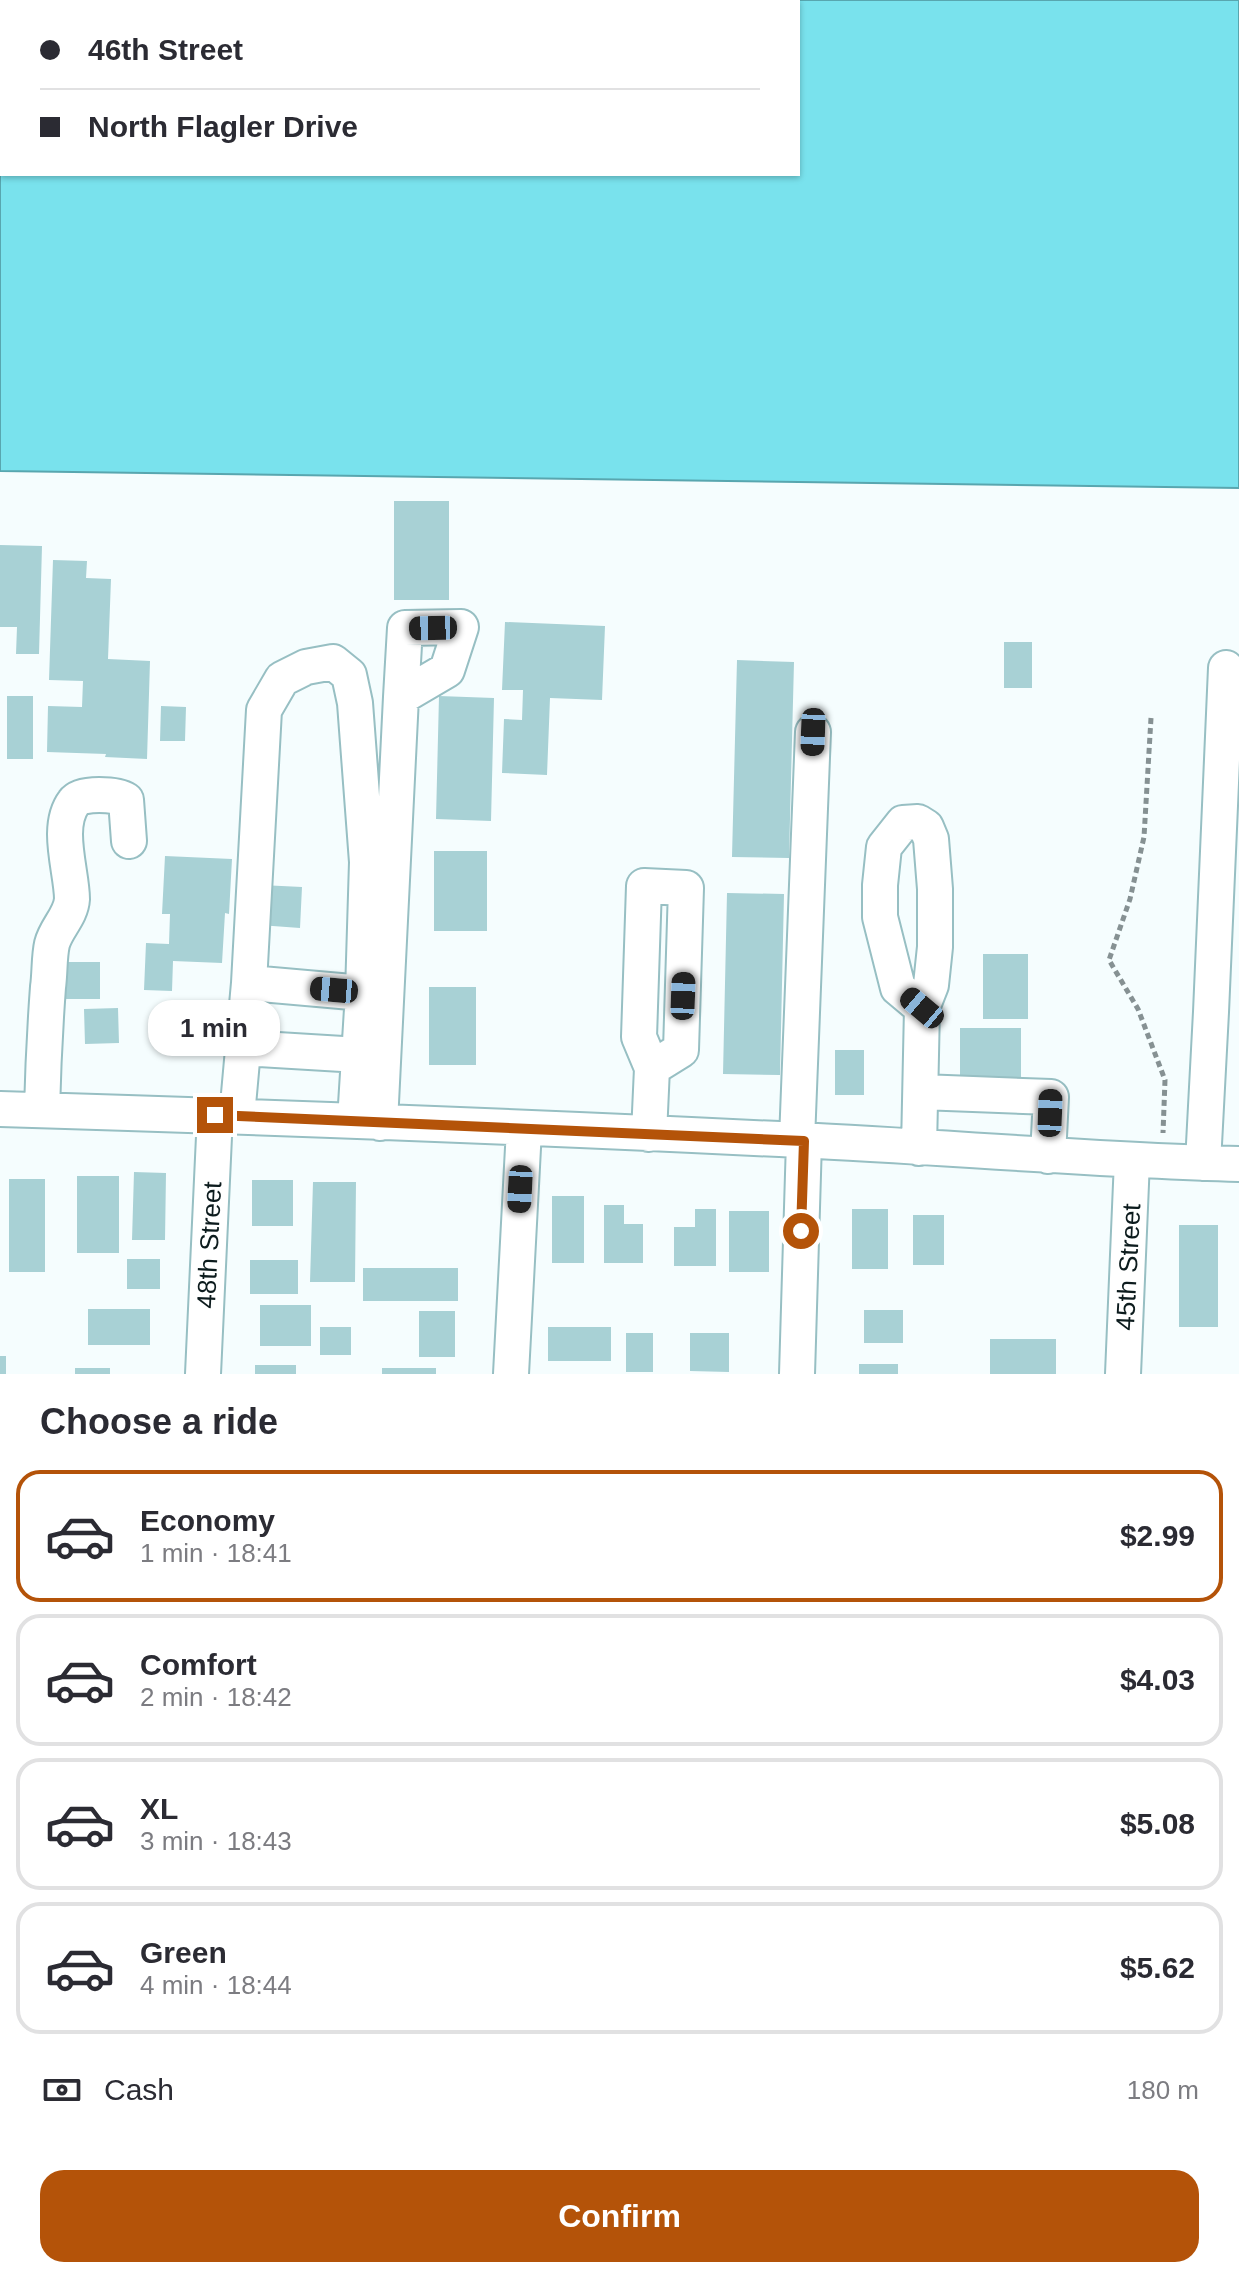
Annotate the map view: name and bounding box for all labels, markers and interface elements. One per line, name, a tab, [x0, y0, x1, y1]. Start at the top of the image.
text: 46th Street	[88, 33, 243, 66]
text: North Flagler Drive	[88, 110, 358, 143]
car	[409, 616, 457, 640]
car	[800, 708, 826, 756]
car	[670, 972, 696, 1020]
car	[309, 976, 359, 1004]
car	[896, 983, 948, 1033]
callout: 1 min	[149, 999, 281, 1055]
text: 1 min	[180, 1013, 248, 1043]
car	[1037, 1089, 1063, 1137]
route end	[197, 1097, 233, 1133]
car	[507, 1164, 533, 1214]
street label: 48th Street	[191, 1180, 227, 1309]
street label: 45th Street	[1110, 1202, 1146, 1331]
route start	[783, 1213, 819, 1249]
text: Choose a ride	[40, 1401, 278, 1442]
icon: car	[44, 1500, 116, 1572]
text: Economy	[140, 1504, 275, 1537]
text: $2.99	[1120, 1519, 1195, 1552]
text: 1 min · 18:41	[140, 1538, 292, 1568]
icon: car	[44, 1644, 116, 1716]
text: Comfort	[140, 1648, 257, 1681]
text: $4.03	[1120, 1663, 1195, 1696]
text: 2 min · 18:42	[140, 1682, 292, 1712]
icon: car	[44, 1788, 116, 1860]
text: XL	[140, 1792, 178, 1825]
text: $5.08	[1120, 1807, 1195, 1840]
text: 3 min · 18:43	[140, 1826, 292, 1856]
icon: car	[44, 1932, 116, 2004]
text: Green	[140, 1936, 227, 1969]
text: $5.62	[1120, 1951, 1195, 1984]
text: 4 min · 18:44	[140, 1970, 292, 2000]
icon: cash	[40, 2068, 84, 2112]
text: Cash	[104, 2073, 174, 2106]
text: 180 m	[1127, 2075, 1199, 2105]
button: Confirm	[40, 2170, 1199, 2262]

